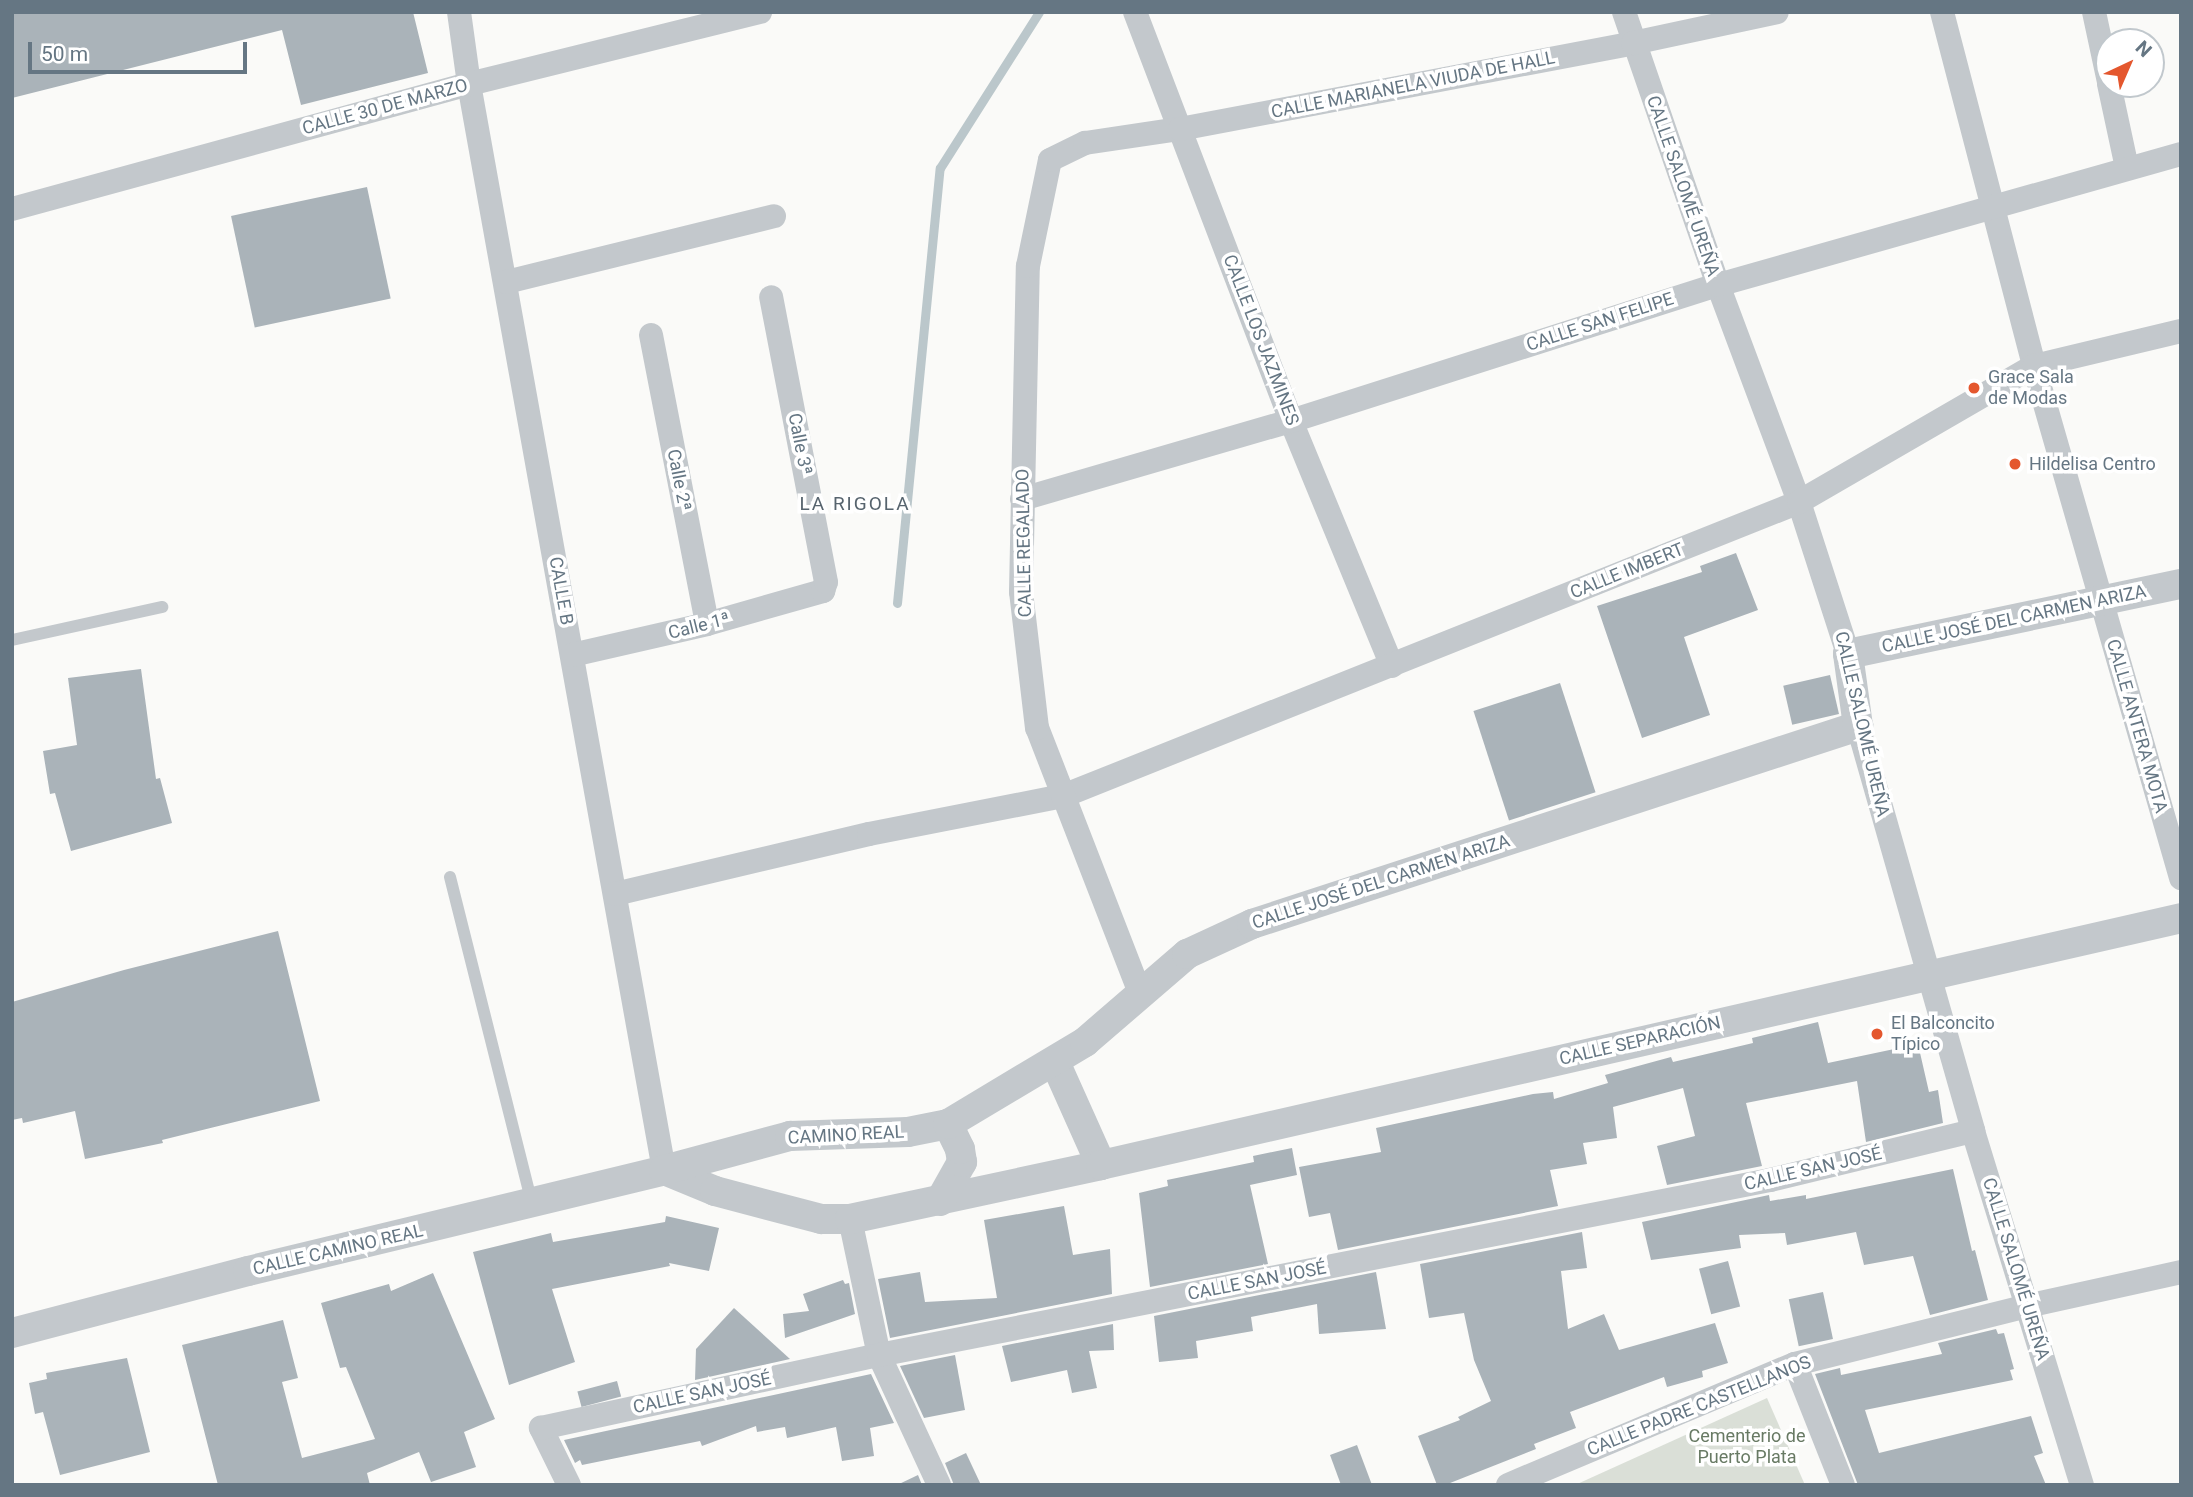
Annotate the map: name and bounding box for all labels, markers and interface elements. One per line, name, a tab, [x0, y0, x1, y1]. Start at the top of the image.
scale bar	[32, 28, 250, 72]
north arrow	[2095, 28, 2165, 98]
text: N	[2131, 36, 2156, 62]
text: 50 m	[41, 42, 88, 66]
street label: CALLE MARIANELA VIUDA DE HALL	[1269, 47, 1557, 123]
street label: CALLE 30 DE MARZO	[300, 75, 470, 139]
street label: CALLE SALOMÉ UREÑA	[1642, 93, 1724, 279]
street label: CALLE LOS JAZMINES	[1219, 252, 1303, 428]
street label: CALLE SAN FELIPE	[1524, 288, 1676, 356]
place label: Grace Sala de Modas	[1988, 367, 2074, 410]
marker: Grace Sala de Modas	[1966, 380, 1982, 396]
street label: Calle 3ª	[783, 411, 817, 477]
street label: Calle 2ª	[662, 447, 696, 513]
place label: Hildelisa Centro	[2029, 453, 2156, 475]
marker: Hildelisa Centro	[2007, 456, 2023, 472]
street label: CALLE REGALADO	[1012, 468, 1036, 618]
district label: LA RIGOLA	[801, 493, 909, 515]
street label: CALLE IMBERT	[1567, 538, 1687, 604]
street label: CALLE B	[544, 555, 578, 627]
street label: CALLE JOSÉ DEL CARMEN ARIZA	[1880, 580, 2148, 658]
street label: Calle 1ª	[666, 608, 732, 644]
street label: CALLE SALOMÉ UREÑA	[1830, 629, 1894, 819]
street label: CALLE ANTERA MOTA	[2102, 637, 2172, 815]
street label: CALLE JOSÉ DEL CARMEN ARIZA	[1249, 830, 1513, 934]
street label: CALLE SEPARACIÓN	[1557, 1012, 1723, 1070]
place label: El Balconcito Típico	[1891, 1013, 1995, 1056]
marker: El Balconcito Típico	[1869, 1026, 1885, 1042]
street label: CAMINO REAL	[787, 1121, 905, 1149]
street label: CALLE SAN JOSÉ	[1742, 1143, 1884, 1195]
street label: CALLE SALOMÉ UREÑA	[1978, 1175, 2054, 1363]
street label: CALLE CAMINO REAL	[251, 1220, 425, 1280]
street label: CALLE SAN JOSÉ	[1186, 1257, 1328, 1305]
street label: CALLE PADRE CASTELLANOS	[1584, 1351, 1814, 1461]
street label: CALLE SAN JOSÉ	[631, 1368, 773, 1418]
park label: Cementerio de Puerto Plata	[1689, 1426, 1805, 1468]

